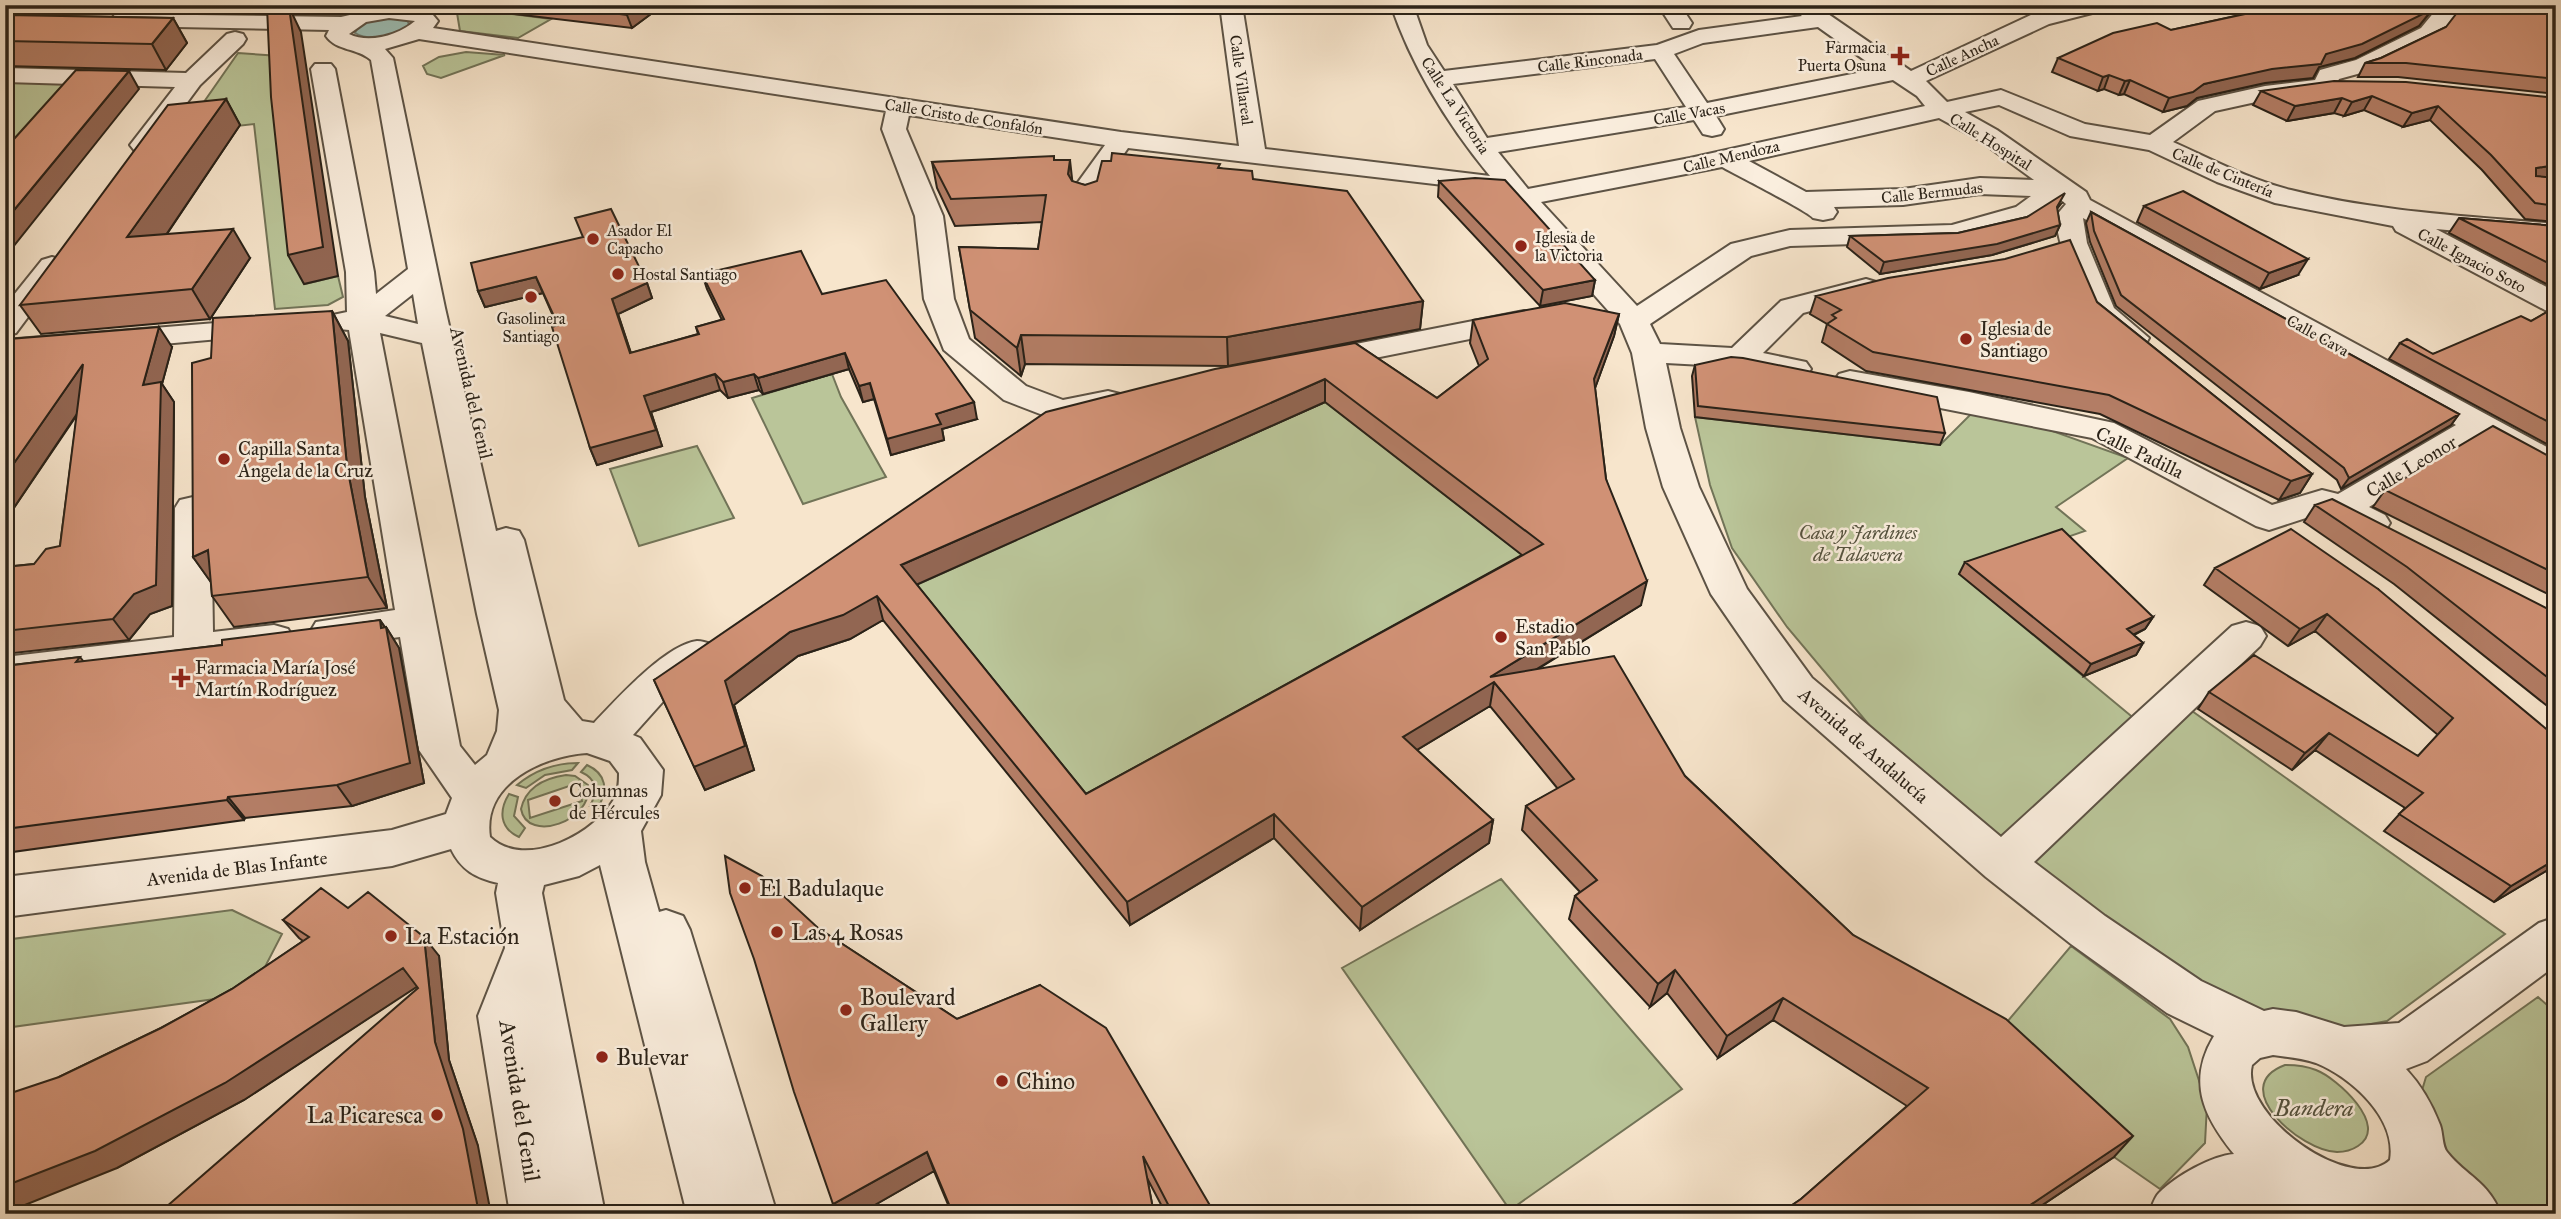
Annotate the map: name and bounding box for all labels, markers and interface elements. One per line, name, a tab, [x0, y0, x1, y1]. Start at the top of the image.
street label: Calle Ancha	[1923, 30, 2002, 81]
street label: Calle Villareal	[1226, 34, 1257, 127]
place label: Farmacia Puerta Osuna	[1798, 38, 1886, 75]
street label: Calle Rinconada	[1536, 45, 1644, 76]
marker: Farmacia Puerta Osuna	[1892, 48, 1908, 64]
street label: Calle La Victoria	[1417, 53, 1494, 157]
street label: Calle Cristo de Confalón	[883, 95, 1045, 138]
street label: Calle Vacas	[1652, 98, 1727, 129]
street label: Calle Hospital	[1946, 109, 2036, 175]
street label: Calle Mendoza	[1681, 136, 1781, 177]
street label: Calle de Cintería	[2169, 143, 2277, 202]
street label: Calle Bermudas	[1880, 178, 1984, 207]
place label: Asador El Capacho	[606, 221, 672, 258]
street label: Calle Ignacio Soto	[2414, 224, 2529, 298]
place label: Iglesia de la Victoria	[1535, 228, 1603, 265]
marker: Asador El Capacho	[585, 231, 601, 247]
marker: Iglesia de la Victoria	[1513, 238, 1529, 254]
place label: Hostal Santiago	[632, 265, 737, 285]
marker: Hostal Santiago	[610, 266, 626, 282]
marker: Gasolinera Santiago	[523, 289, 539, 305]
place label: Gasolinera Santiago	[496, 309, 566, 347]
street label: Calle Cava	[2283, 311, 2352, 360]
place label: Iglesia de Santiago	[1980, 317, 2052, 363]
street label: Avenida del Genil	[445, 324, 498, 462]
marker: Iglesia de Santiago	[1958, 331, 1974, 347]
street label: Calle Padilla	[2092, 421, 2188, 484]
street label: Calle Leonor	[2362, 430, 2462, 503]
place label: Capilla Santa Ángela de la Cruz	[237, 437, 373, 483]
marker: Capilla Santa Ángela de la Cruz	[216, 451, 232, 467]
park label: Casa y Jardines de Talavera	[1799, 521, 1918, 566]
place label: Estadio San Pablo	[1515, 615, 1591, 660]
marker: Estadio San Pablo	[1493, 629, 1509, 645]
place label: Farmacia María José Martín Rodríguez	[195, 656, 355, 702]
marker: Farmacia María José Martín Rodríguez	[173, 670, 189, 686]
street label: Avenida de Andalucía	[1793, 682, 1934, 809]
place label: Columnas de Hércules	[569, 779, 660, 824]
marker: Columnas de Hércules	[547, 793, 563, 809]
street label: Avenida de Blas Infante	[144, 846, 329, 891]
place label: El Badulaque	[759, 874, 884, 903]
marker: El Badulaque	[737, 880, 753, 896]
place label: Las 4 Rosas	[791, 918, 903, 946]
place label: La Estación	[405, 922, 520, 950]
marker: Las 4 Rosas	[769, 924, 785, 940]
marker: La Estación	[383, 928, 399, 944]
place label: Boulevard Gallery	[860, 983, 956, 1037]
marker: Boulevard Gallery	[838, 1002, 854, 1018]
street label: Avenida del Genil	[493, 1017, 547, 1185]
place label: Bulevar	[616, 1043, 689, 1071]
marker: Bulevar	[594, 1049, 610, 1065]
place label: Chino	[1016, 1067, 1075, 1095]
marker: Chino	[994, 1073, 1010, 1089]
park label: Bandera	[2274, 1094, 2353, 1122]
place label: La Picaresca	[307, 1101, 423, 1129]
marker: La Picaresca	[429, 1107, 445, 1123]

